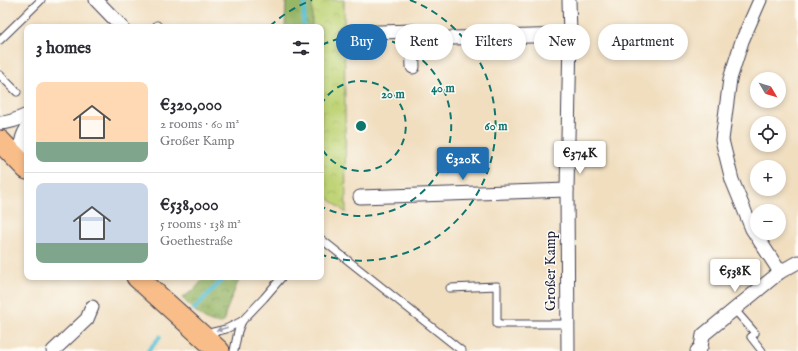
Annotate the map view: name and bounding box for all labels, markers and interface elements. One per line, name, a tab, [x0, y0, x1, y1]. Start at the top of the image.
chip: Buy	[336, 24, 387, 60]
chip: Rent	[395, 24, 453, 60]
chip: Filters	[461, 24, 526, 60]
chip: New	[534, 24, 590, 60]
chip: Apartment	[598, 24, 688, 60]
icon: filters	[290, 37, 312, 59]
text: 3 homes	[36, 38, 91, 59]
north arrow	[750, 72, 786, 108]
map controls	[750, 72, 786, 240]
text: 40 m	[431, 81, 456, 96]
text: 20 m	[381, 87, 405, 102]
text: €320,000	[160, 95, 222, 116]
icon: home	[68, 98, 116, 146]
text: 2 rooms · 60 m²	[160, 116, 239, 133]
button: locate	[750, 116, 786, 152]
centre of rings	[354, 119, 368, 133]
text: 60 m	[485, 119, 508, 134]
text: Großer Kamp	[160, 133, 235, 150]
pin: €374K	[552, 141, 608, 175]
text: €374K	[563, 145, 597, 162]
pin: €320K	[435, 147, 491, 181]
text: €320K	[446, 151, 480, 168]
button: +	[750, 160, 786, 196]
text: €538,000	[160, 195, 219, 216]
icon: home	[68, 199, 116, 247]
button: −	[750, 204, 786, 240]
text: 5 rooms · 138 m²	[160, 216, 241, 233]
street label: Großer Kamp	[542, 230, 560, 311]
text: Goethestraße	[160, 233, 233, 250]
pin: €538K	[707, 259, 763, 293]
text: €538K	[719, 263, 751, 280]
one-way arrow	[216, 327, 228, 333]

